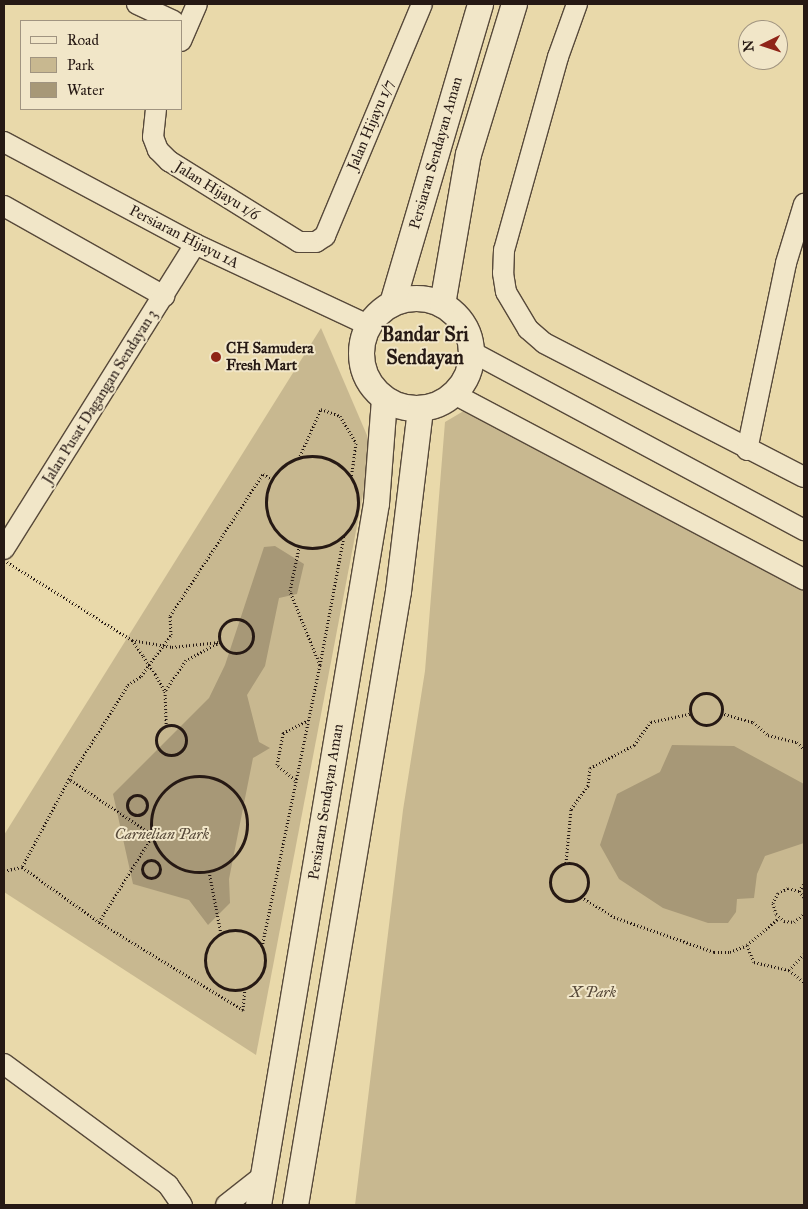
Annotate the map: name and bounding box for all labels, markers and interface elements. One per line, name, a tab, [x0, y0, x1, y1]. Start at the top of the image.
legend	[20, 20, 182, 110]
north arrow	[738, 20, 788, 70]
text: Road	[67, 31, 99, 49]
text: N	[740, 39, 757, 53]
text: Park	[67, 56, 94, 74]
street label: Persiaran Sendayan Aman	[406, 75, 466, 231]
street label: Jalan Hijayu 1/7	[344, 77, 398, 173]
text: Water	[67, 81, 104, 99]
street label: Jalan Hijayu 1/6	[171, 158, 263, 224]
street label: Persiaran Hijayu 1A	[126, 202, 242, 272]
street label: Jalan Pusat Dagangan Sendayan 3	[39, 306, 161, 488]
district label: Bandar Sri Sendayan	[381, 323, 469, 370]
place label: CH Samudera Fresh Mart	[226, 339, 314, 374]
marker: CH Samudera Fresh Mart	[210, 351, 222, 363]
street label: Persiaran Sendayan Aman	[305, 723, 347, 881]
park label: Carnelian Park	[115, 826, 209, 844]
park label: X Park	[570, 984, 616, 1002]

